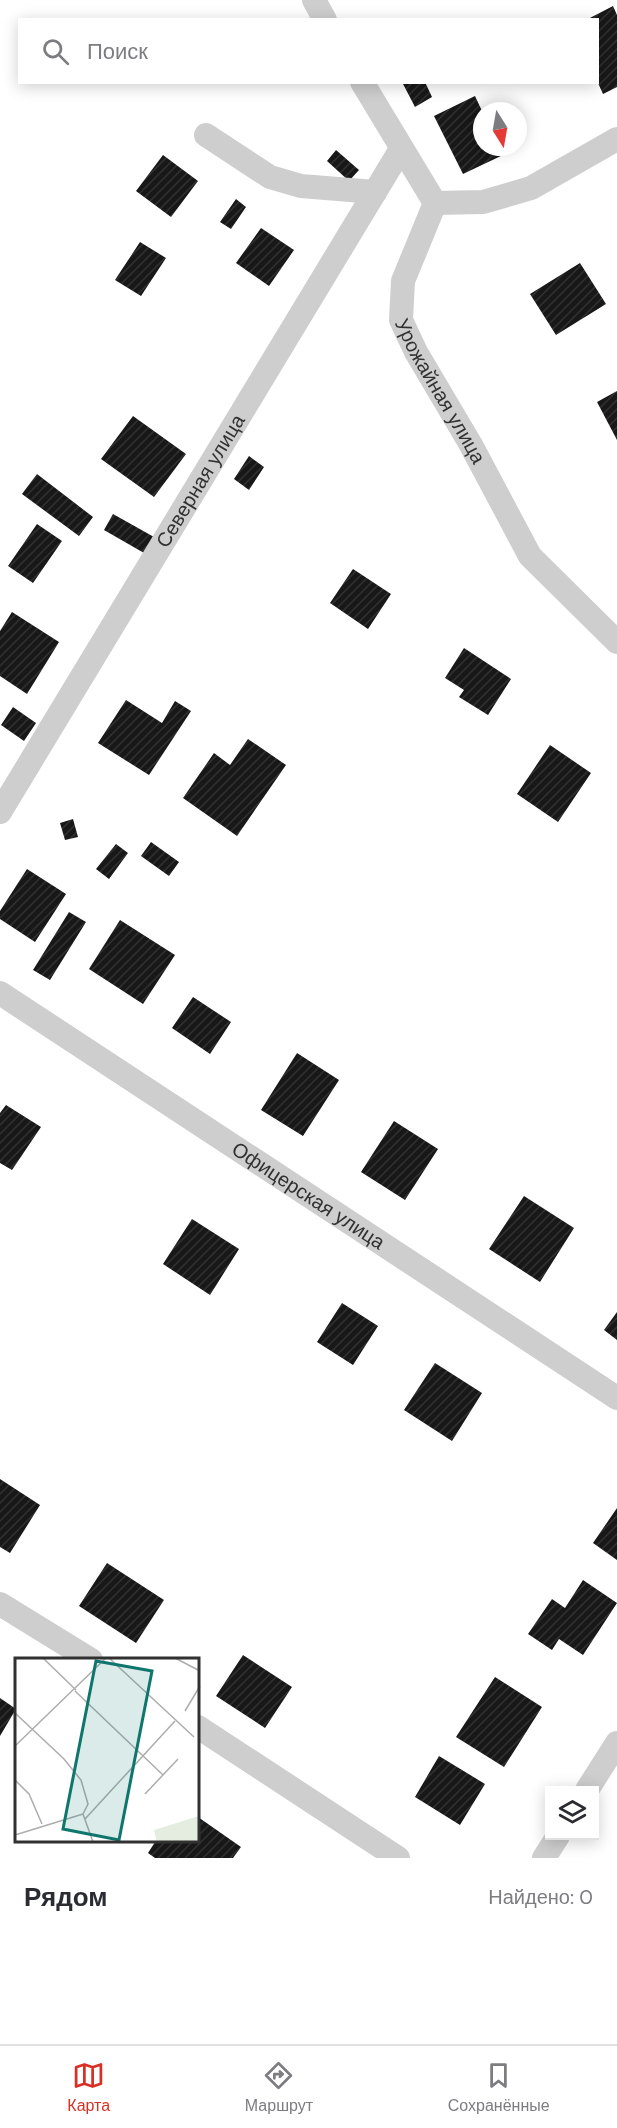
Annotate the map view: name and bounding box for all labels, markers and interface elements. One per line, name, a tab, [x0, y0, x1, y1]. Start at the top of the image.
search box	[18, 18, 599, 84]
icon: search	[39, 35, 72, 68]
text: Поиск	[87, 37, 148, 66]
north arrow	[473, 102, 527, 156]
street label: Урожайная улица	[389, 314, 492, 469]
street label: Северная улица	[150, 409, 251, 552]
street label: Офицерская улица	[227, 1136, 391, 1256]
inset map	[15, 1658, 200, 1843]
map controls	[545, 1786, 599, 1840]
button: layers	[545, 1786, 599, 1840]
text: Рядом	[24, 1880, 107, 1914]
text: Найдено: 0	[488, 1884, 593, 1910]
tab: Карта	[67, 2059, 110, 2116]
tab: Маршрут	[245, 2059, 313, 2116]
tab: Сохранённые	[448, 2059, 550, 2116]

